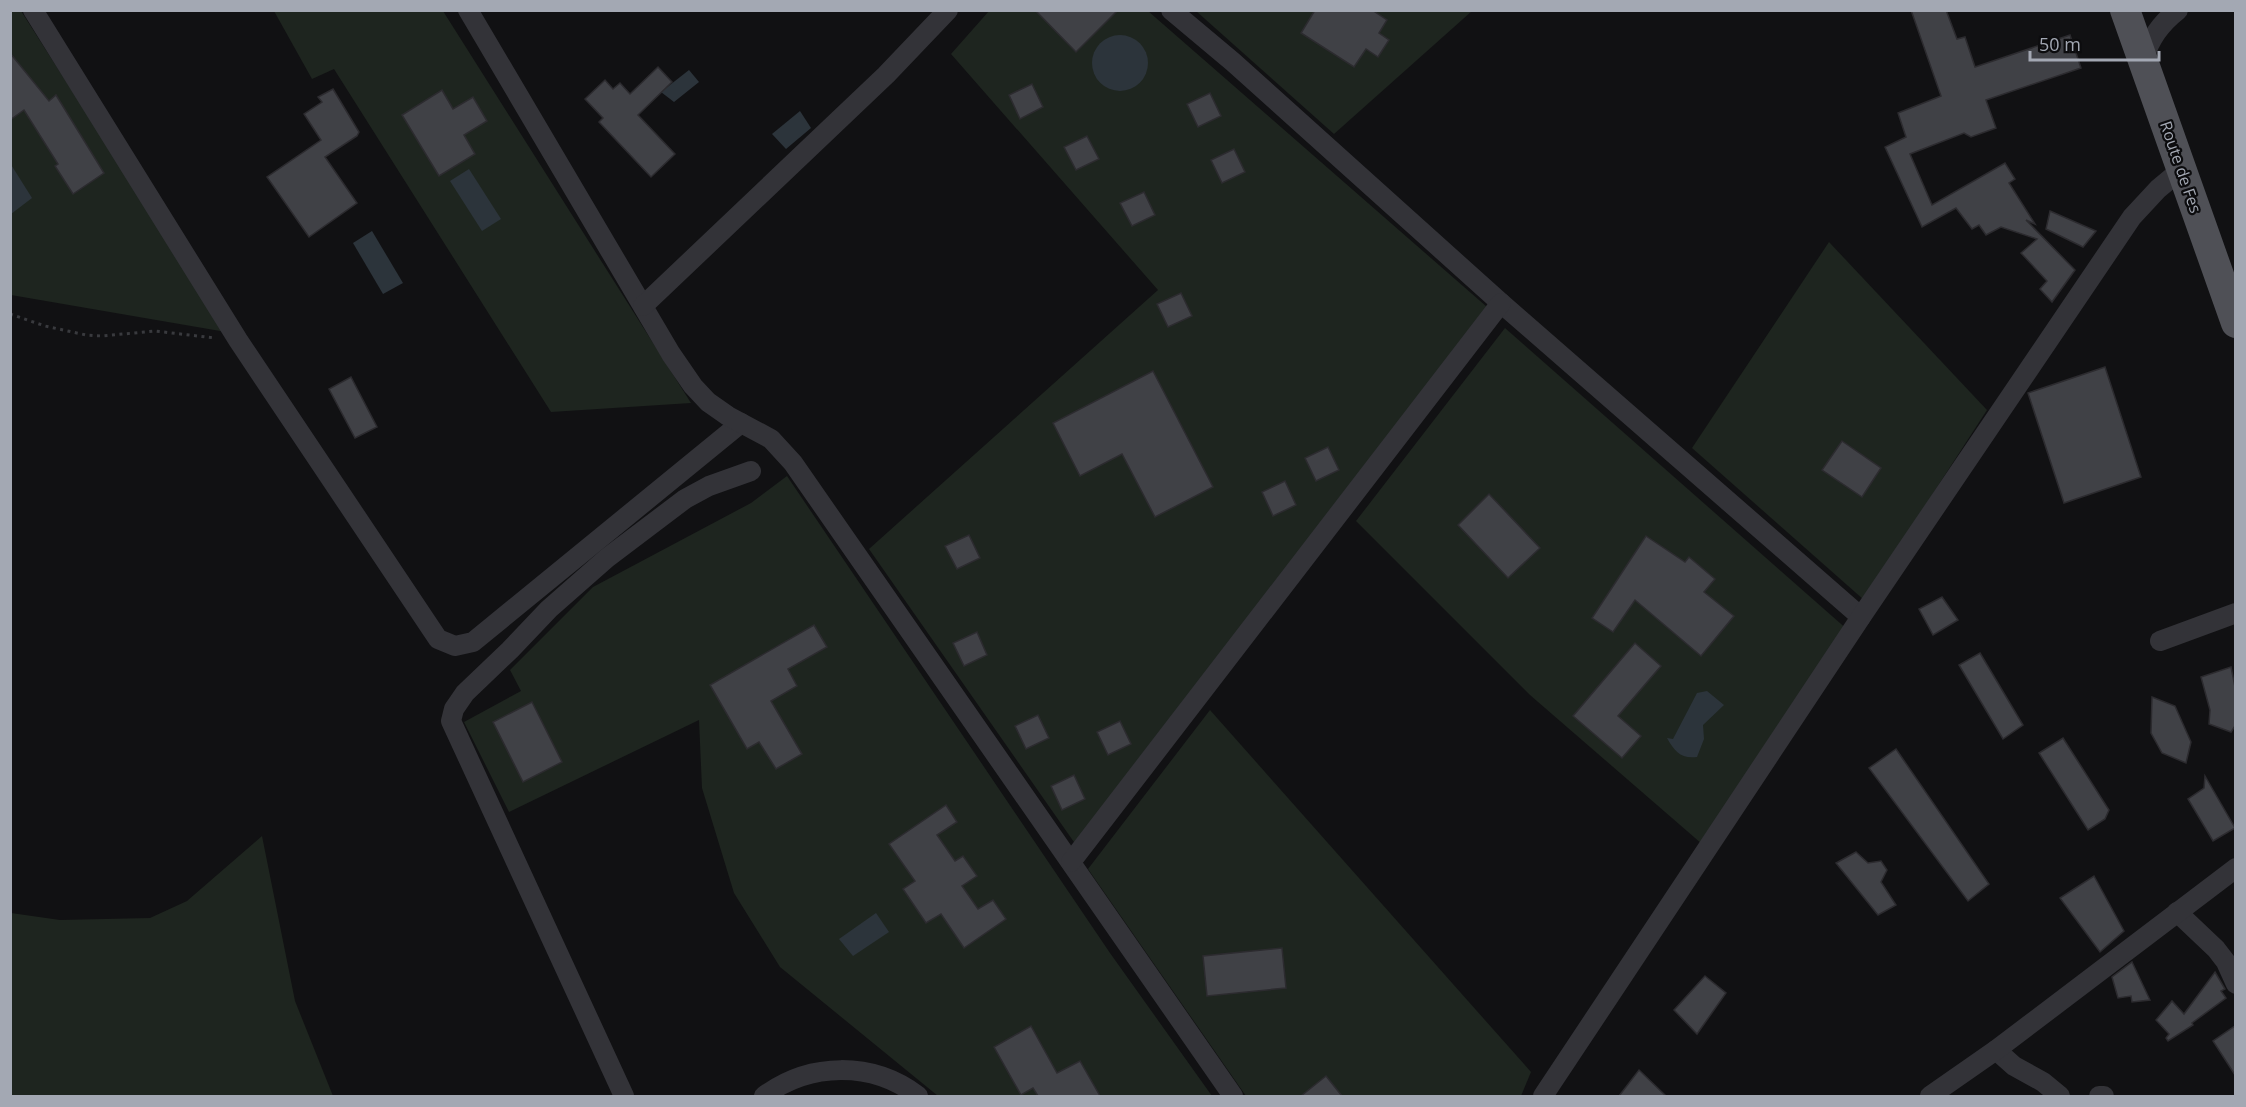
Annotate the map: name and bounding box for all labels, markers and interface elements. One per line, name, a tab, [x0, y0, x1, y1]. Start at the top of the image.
scale bar	[2030, 24, 2159, 62]
text: 50 m	[2039, 32, 2081, 56]
street label: Route de Fes	[2155, 118, 2207, 216]

